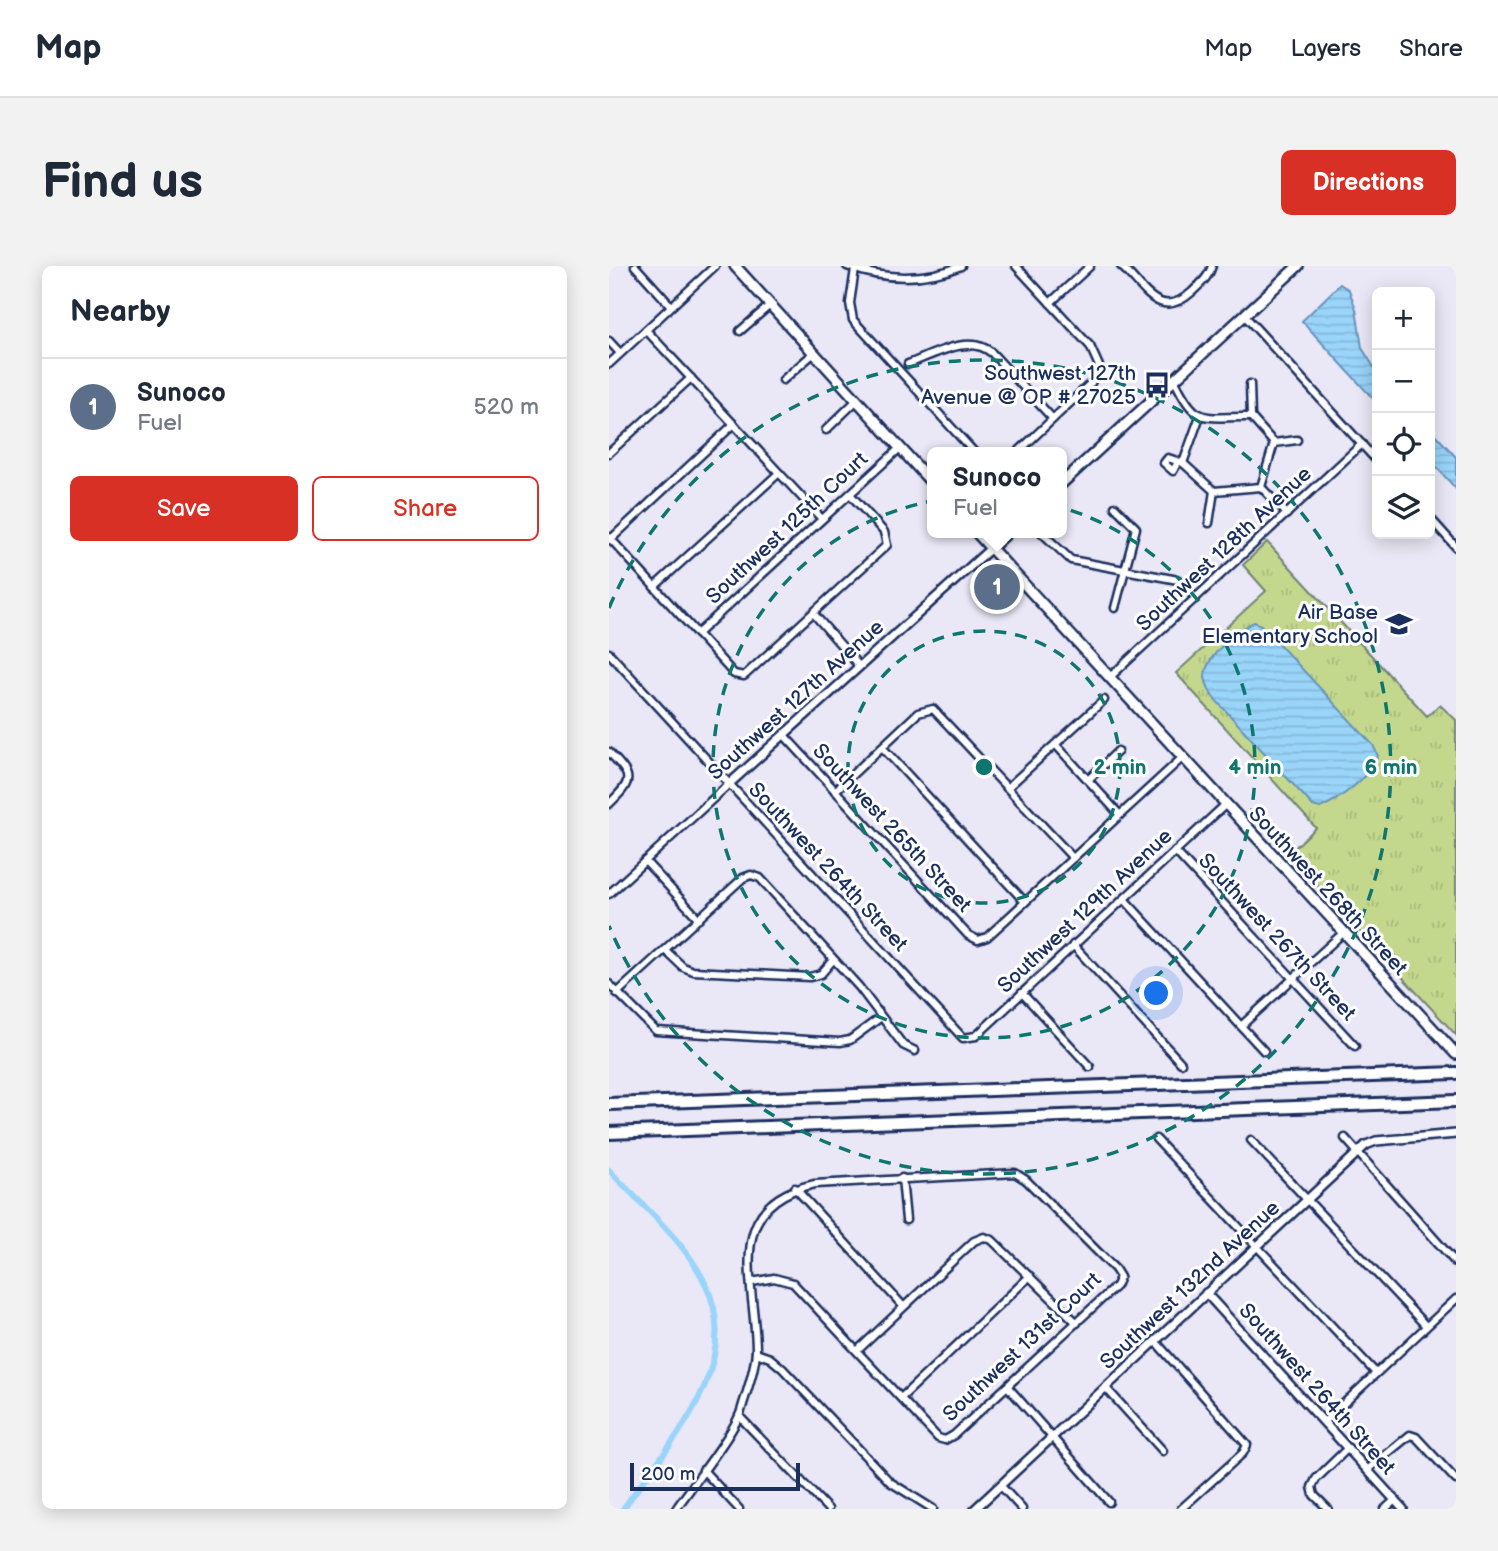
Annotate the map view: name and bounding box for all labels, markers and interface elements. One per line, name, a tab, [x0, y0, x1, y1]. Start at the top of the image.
text: Map	[35, 28, 101, 68]
text: Map	[1204, 34, 1252, 63]
text: Layers	[1290, 34, 1361, 63]
text: Share	[1399, 34, 1463, 63]
button: Directions	[1281, 150, 1456, 215]
text: Find us	[42, 153, 203, 212]
map controls	[1372, 287, 1435, 539]
button: +	[1372, 287, 1435, 350]
text: Nearby	[70, 294, 170, 330]
button: −	[1372, 350, 1435, 413]
place label: Southwest 127th Avenue @ OP # 27025	[921, 361, 1136, 410]
bus stop icon: Southwest 127th Avenue @ OP # 27025	[1142, 370, 1172, 400]
text: Sunoco	[137, 378, 226, 409]
text: 1	[88, 393, 98, 421]
text: 520 m	[473, 393, 539, 421]
text: Fuel	[137, 409, 182, 437]
button: locate	[1372, 413, 1435, 476]
street label: Southwest 125th Court	[701, 446, 873, 609]
popup	[927, 447, 1067, 538]
street label: Southwest 128th Avenue	[1131, 461, 1317, 637]
text: Sunoco	[953, 463, 1041, 494]
button: Save	[70, 476, 298, 541]
button: Share	[312, 476, 539, 541]
button: layers	[1372, 476, 1435, 539]
text: Fuel	[953, 494, 998, 522]
pin: 1	[974, 561, 1020, 613]
place label: Air Base Elementary School	[1202, 600, 1378, 649]
school or university icon: Air Base Elementary School	[1384, 609, 1414, 639]
street label: Southwest 127th Avenue	[703, 614, 889, 786]
street label: Southwest 265th Street	[807, 739, 977, 918]
centre of rings	[972, 755, 996, 779]
text: 2 min	[1093, 755, 1147, 780]
text: 4 min	[1229, 755, 1281, 780]
text: 6 min	[1364, 755, 1418, 780]
street label: Southwest 264th Street	[743, 777, 913, 957]
street label: Southwest 268th Street	[1243, 802, 1413, 981]
street label: Southwest 129th Avenue	[992, 824, 1178, 998]
street label: Southwest 267th Street	[1193, 848, 1361, 1026]
your location	[1139, 976, 1173, 1010]
street label: Southwest 132nd Avenue	[1095, 1195, 1285, 1375]
street label: Southwest 131st Court	[938, 1267, 1107, 1427]
street label: Southwest 264th Street	[1233, 1298, 1401, 1480]
scale bar	[630, 1460, 800, 1492]
text: 200 m	[641, 1463, 695, 1486]

